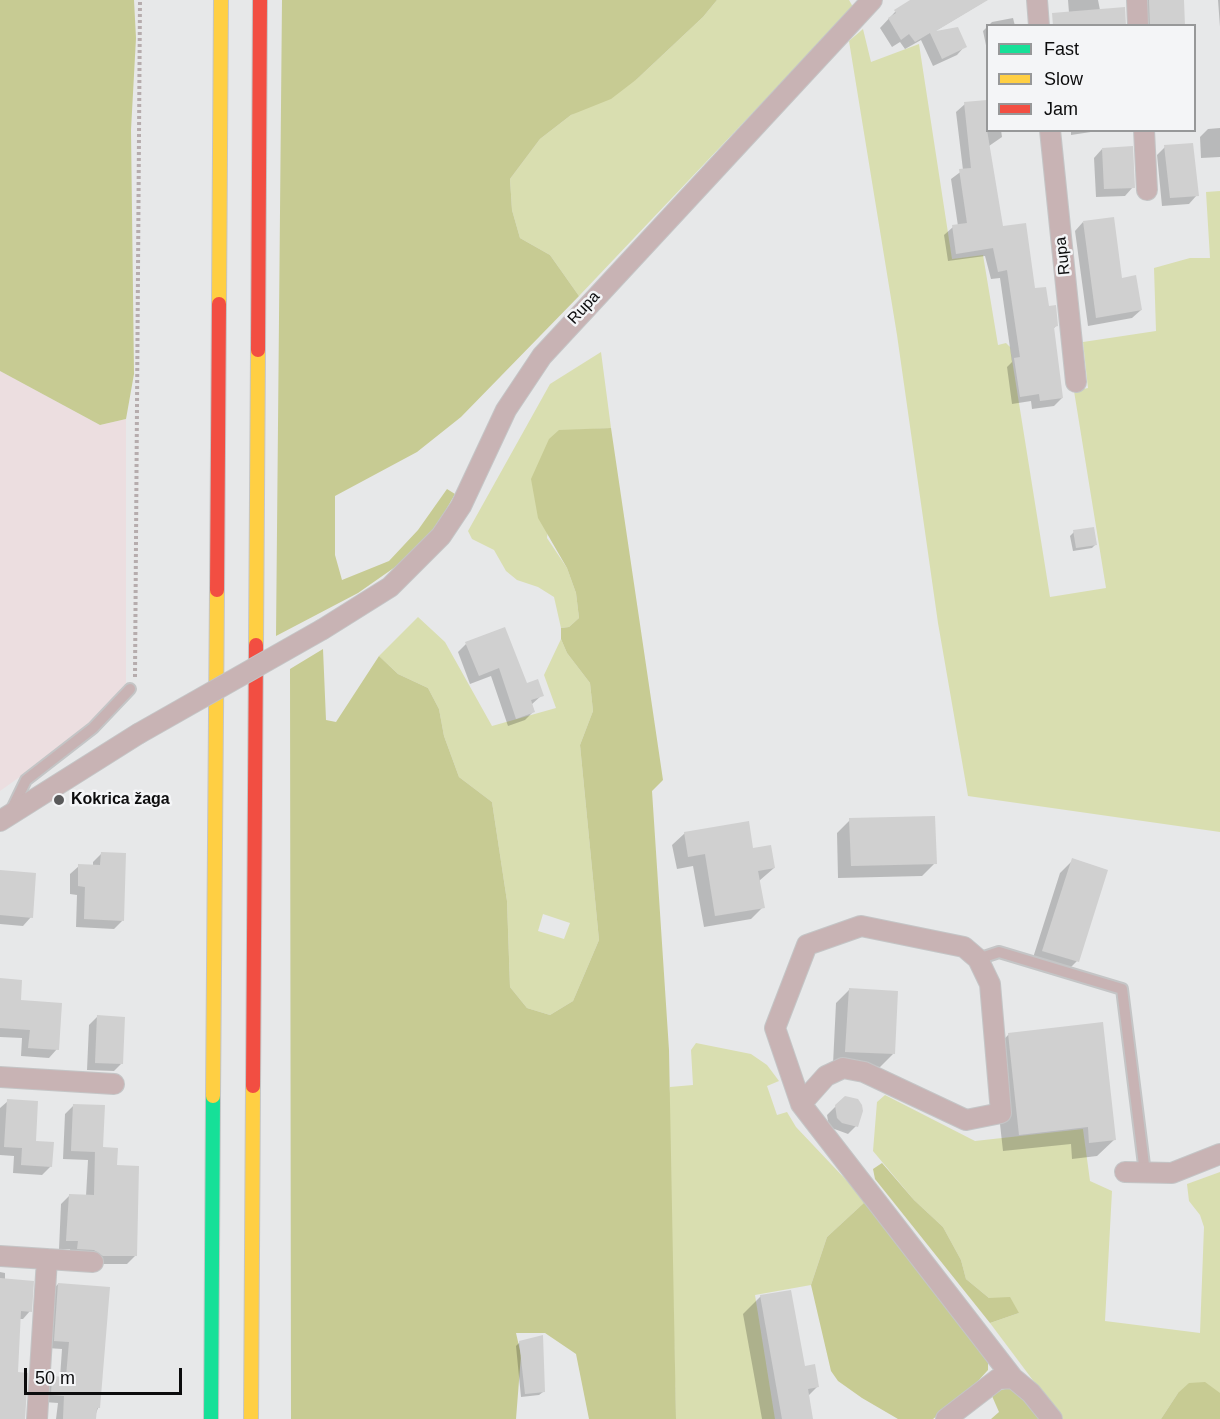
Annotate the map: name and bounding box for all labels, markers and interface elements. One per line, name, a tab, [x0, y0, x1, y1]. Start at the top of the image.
legend	[986, 24, 1196, 132]
text: Fast	[1044, 39, 1079, 59]
text: Slow	[1044, 69, 1083, 89]
text: Jam	[1044, 99, 1078, 119]
street label: Rupa	[1051, 236, 1075, 276]
street label: Rupa	[564, 287, 604, 329]
place label: Kokrica žaga	[71, 790, 170, 810]
marker: Kokrica žaga	[52, 793, 66, 807]
scale bar	[27, 1356, 184, 1394]
text: 50 m	[35, 1368, 75, 1388]

